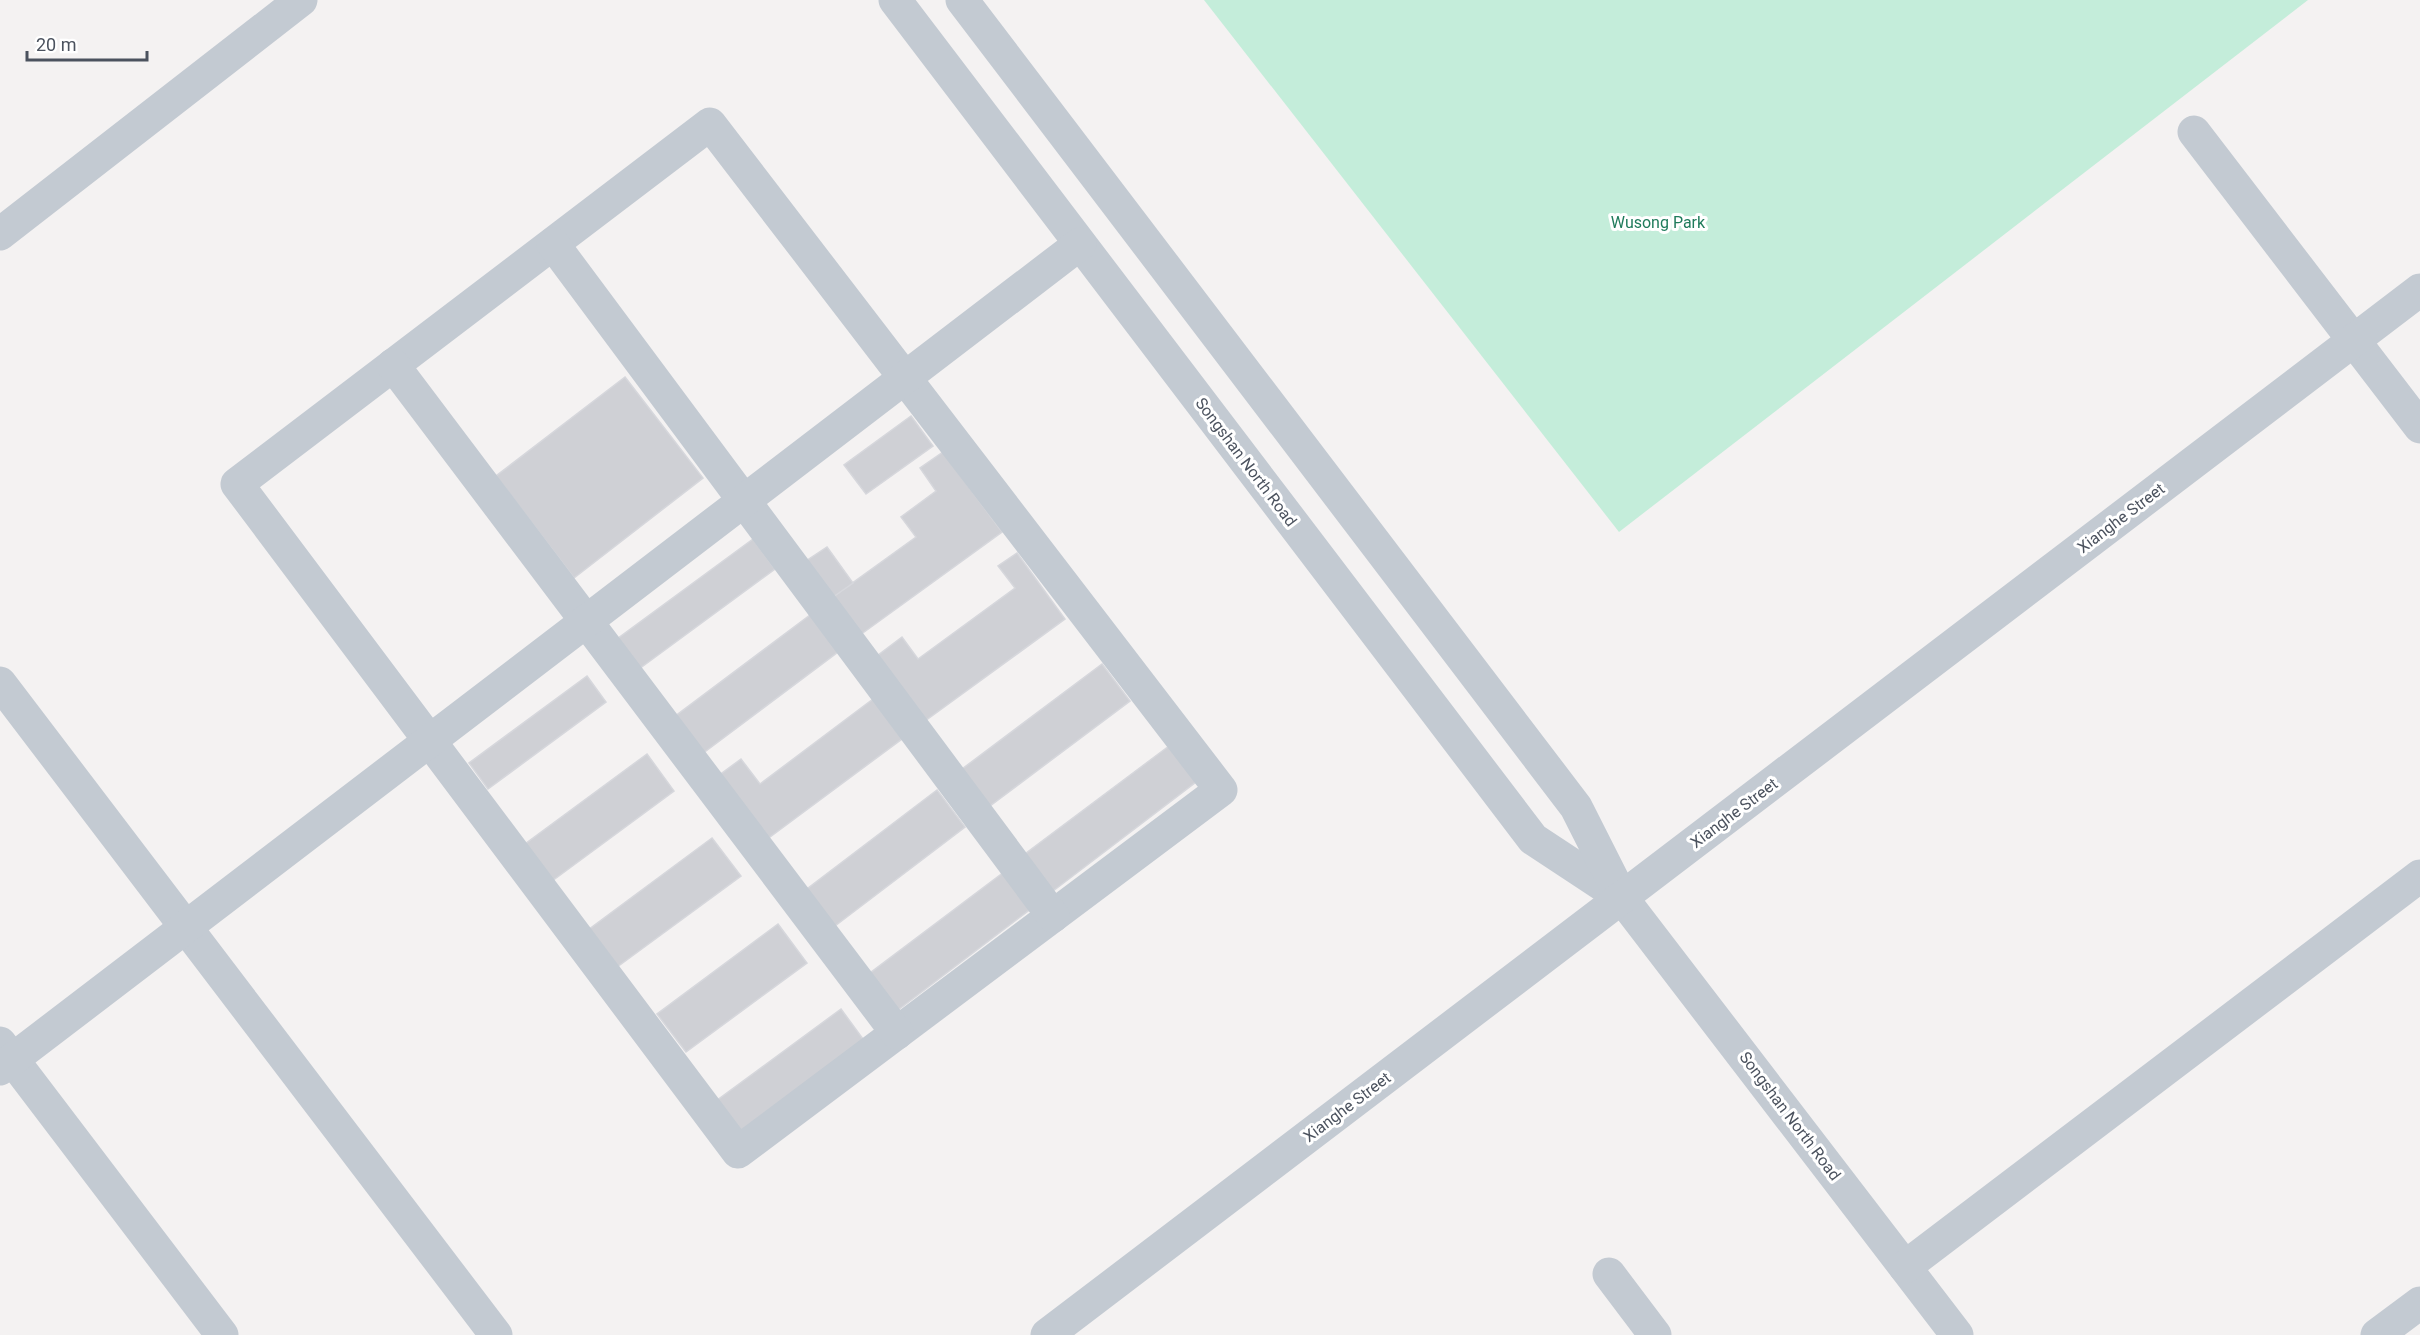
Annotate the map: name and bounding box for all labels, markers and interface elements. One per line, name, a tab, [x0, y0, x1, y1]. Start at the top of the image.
scale bar	[27, 24, 147, 62]
text: 20 m	[36, 34, 76, 55]
park label: Wusong Park	[1611, 213, 1706, 232]
street label: Songshan North Road	[1191, 394, 1301, 530]
street label: Xianghe Street	[2074, 479, 2168, 557]
street label: Xianghe Street	[1687, 774, 1781, 852]
street label: Songshan North Road	[1735, 1048, 1845, 1184]
street label: Xianghe Street	[1300, 1068, 1394, 1146]

